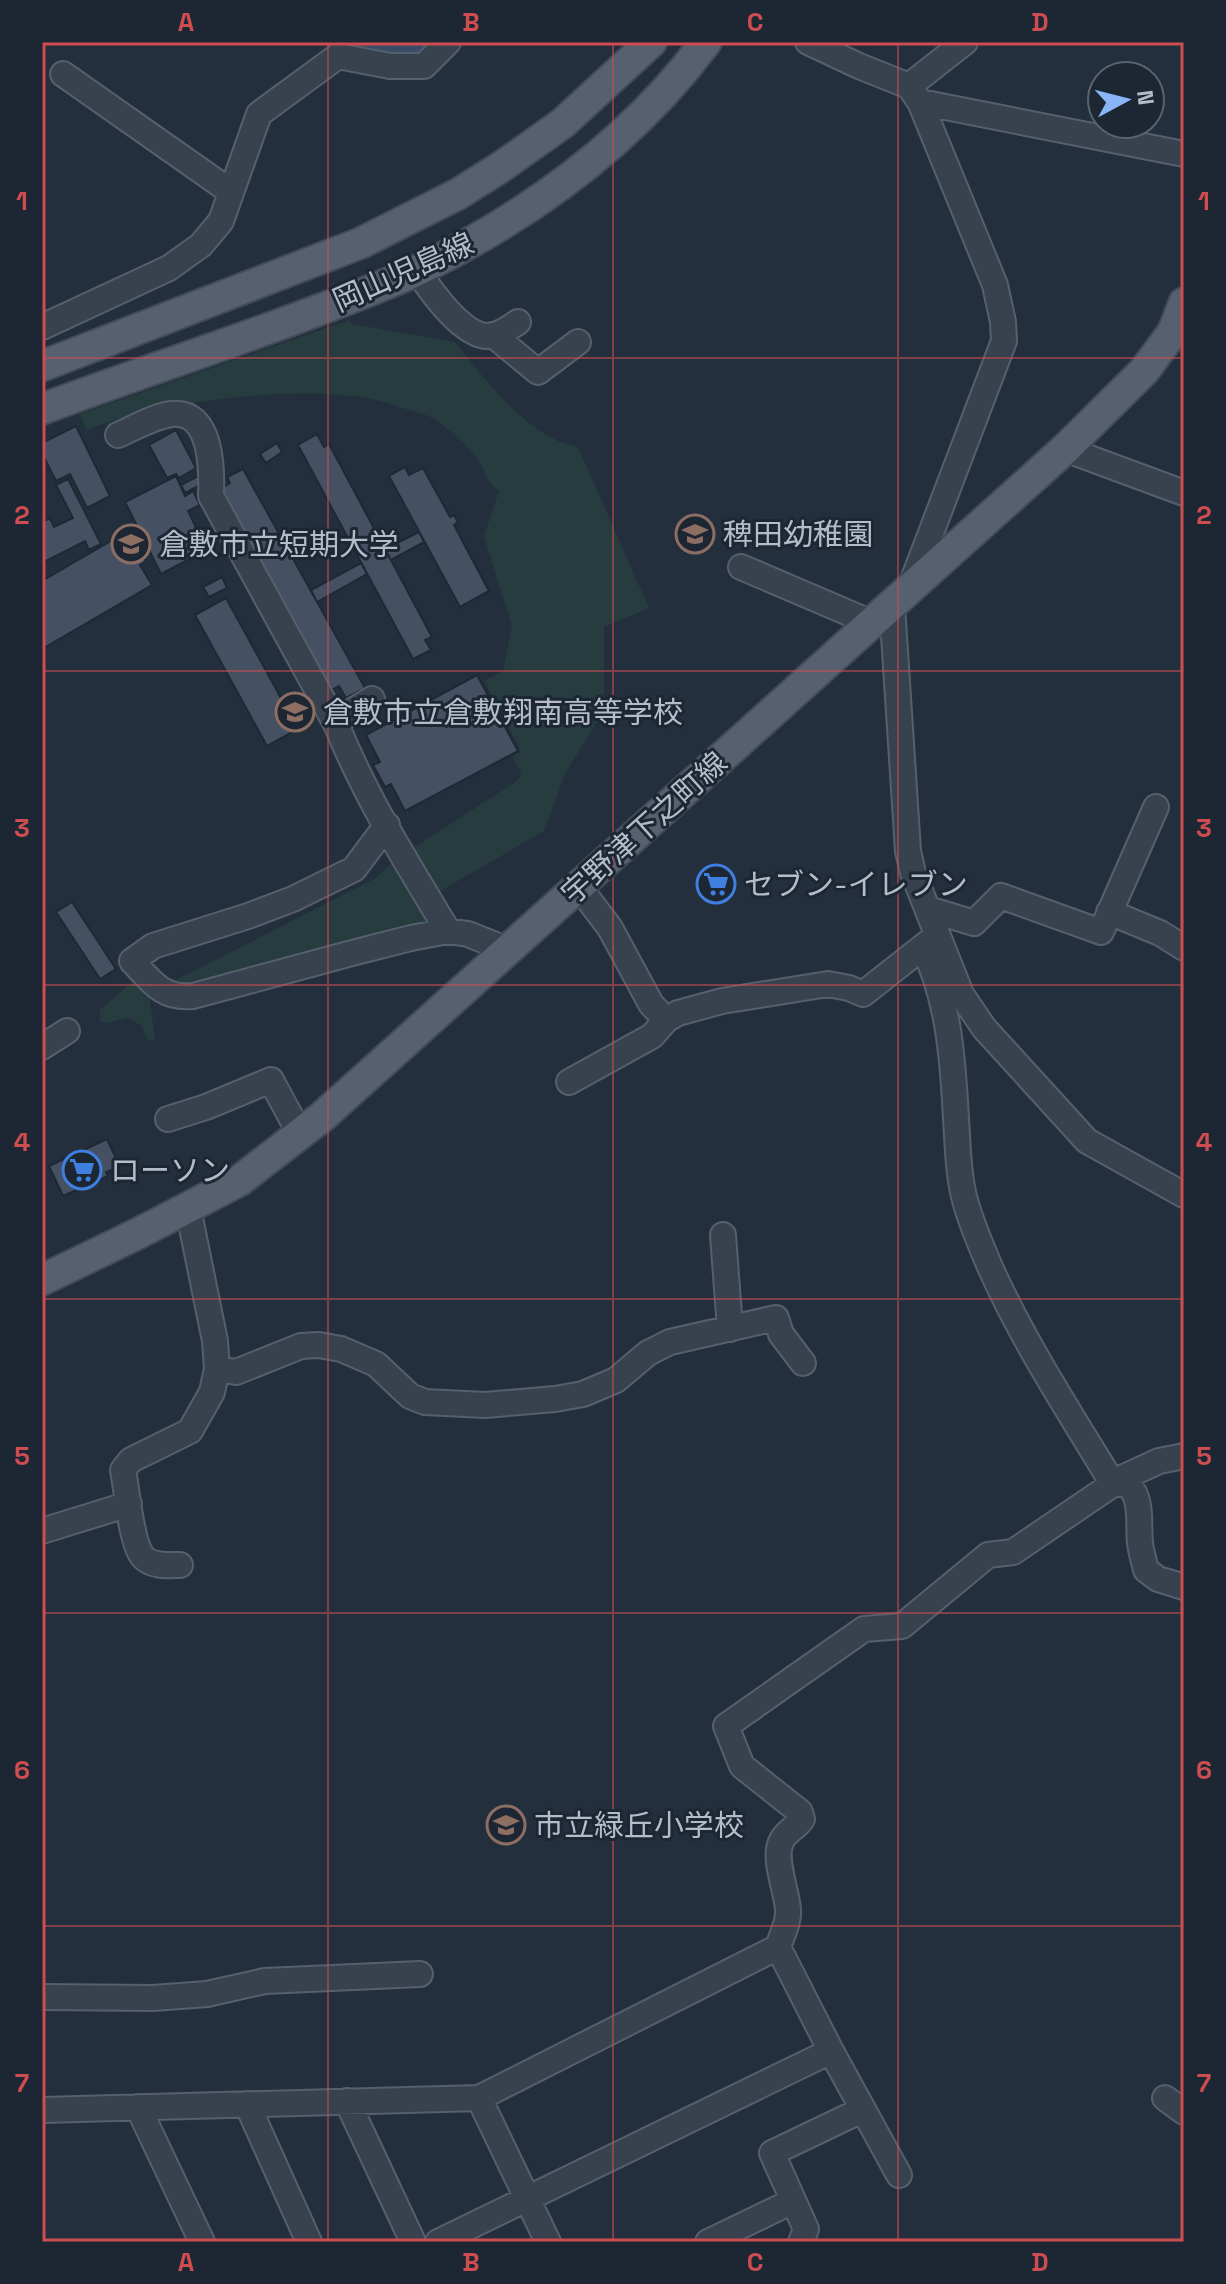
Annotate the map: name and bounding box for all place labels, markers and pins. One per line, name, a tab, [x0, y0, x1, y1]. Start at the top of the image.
school or university icon: 稗田幼稚園	[674, 513, 716, 555]
place label: 稗田幼稚園	[723, 515, 873, 554]
school or university icon: 倉敷市立短期大学	[110, 523, 152, 565]
place label: 倉敷市立短期大学	[159, 525, 399, 564]
school or university icon: 倉敷市立倉敷翔南高等学校	[274, 691, 316, 733]
place label: 倉敷市立倉敷翔南高等学校	[323, 693, 683, 732]
supermarket icon: セブン-イレブン	[695, 863, 737, 905]
place label: セブン-イレブン	[744, 865, 968, 904]
supermarket icon: ローソン	[61, 1149, 103, 1191]
place label: ローソン	[110, 1151, 230, 1190]
school or university icon: 市立緑丘小学校	[485, 1804, 527, 1846]
place label: 市立緑丘小学校	[534, 1806, 744, 1845]

